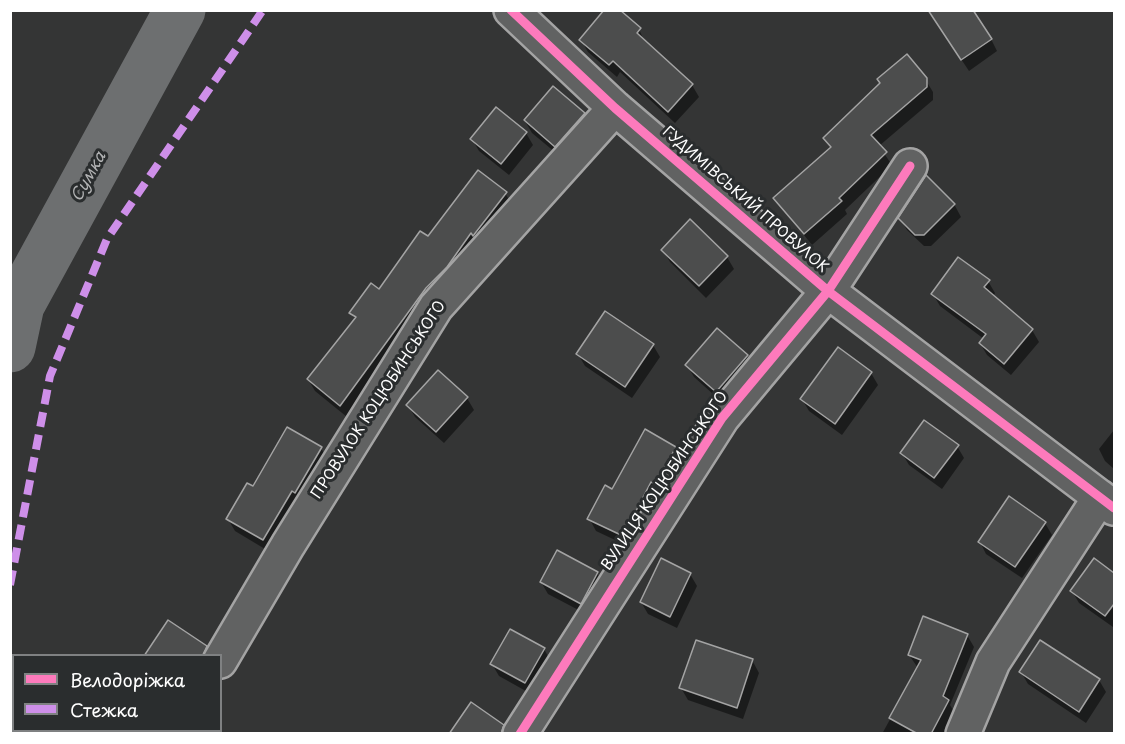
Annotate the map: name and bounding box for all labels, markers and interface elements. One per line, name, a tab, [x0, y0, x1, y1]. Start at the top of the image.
street label: ГУДИМІВСЬКИЙ ПРОВУЛОК	[658, 123, 832, 277]
water label: Сумка	[68, 149, 110, 205]
street label: ПРОВУЛОК КОЦЮБИНСЬКОГО	[308, 298, 450, 502]
street label: ВУЛИЦЯ КОЦЮБИНСЬКОГО	[598, 388, 732, 574]
legend	[12, 654, 222, 732]
text: Велодоріжка	[70, 666, 185, 693]
text: Стежка	[70, 696, 138, 723]

